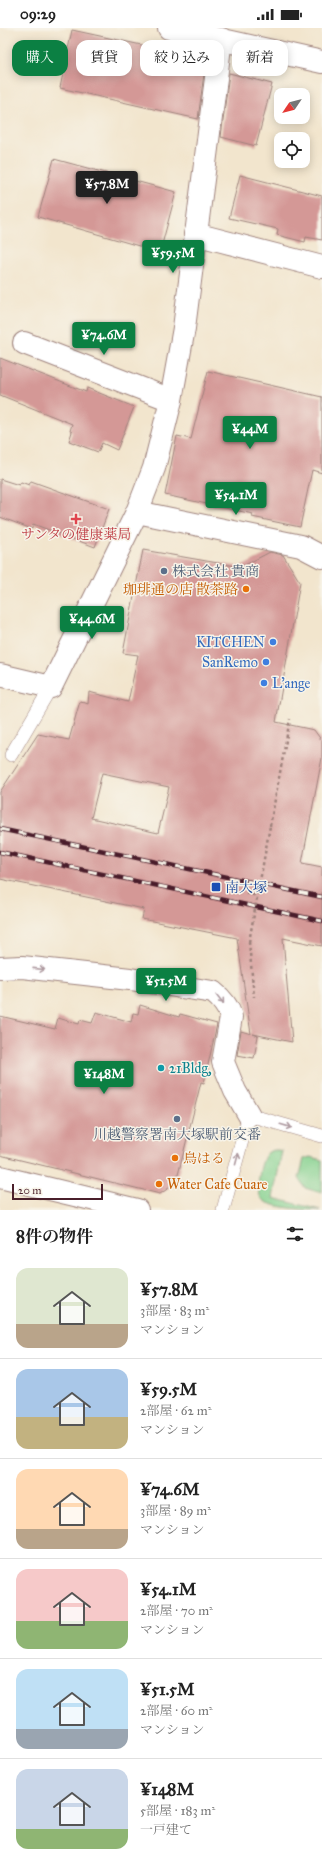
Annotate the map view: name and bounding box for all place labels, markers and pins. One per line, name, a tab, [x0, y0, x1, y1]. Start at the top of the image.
pin: ¥57.8M	[74, 171, 140, 205]
pin: ¥59.5M	[140, 240, 206, 274]
pin: ¥74.6M	[71, 322, 137, 356]
pin: ¥44M	[226, 416, 274, 450]
pin: ¥54.1M	[203, 482, 269, 516]
marker: サンタの健康薬局	[71, 514, 81, 524]
place label: サンタの健康薬局	[21, 526, 131, 543]
place label: 株式会社 貴商	[172, 563, 259, 580]
marker: 株式会社 貴商	[159, 566, 169, 576]
place label: 珈琲通の店 散茶路	[123, 581, 238, 598]
marker: 珈琲通の店 散茶路	[241, 584, 251, 594]
pin: ¥44.6M	[59, 606, 125, 640]
place label: KITCHEN	[196, 634, 265, 651]
marker: KITCHEN	[268, 637, 278, 647]
place label: SanRemo	[202, 654, 258, 671]
marker: SanRemo	[261, 657, 271, 667]
place label: L'ange	[272, 675, 311, 692]
marker: L'ange	[259, 678, 269, 688]
place label: 南大塚	[225, 879, 267, 896]
marker: 南大塚	[210, 881, 222, 893]
pin: ¥51.5M	[133, 968, 199, 1002]
place label: 21Bldg,	[169, 1060, 212, 1077]
pin: ¥148M	[76, 1061, 132, 1095]
marker: 21Bldg,	[156, 1063, 166, 1073]
marker: 川越警察署南大塚駅前交番	[172, 1114, 182, 1124]
place label: 川越警察署南大塚駅前交番	[93, 1126, 261, 1143]
place label: 鳥はる	[183, 1150, 225, 1167]
marker: 鳥はる	[170, 1153, 180, 1163]
place label: Water Cafe Cuare	[167, 1176, 268, 1193]
marker: Water Cafe Cuare	[154, 1179, 164, 1189]

